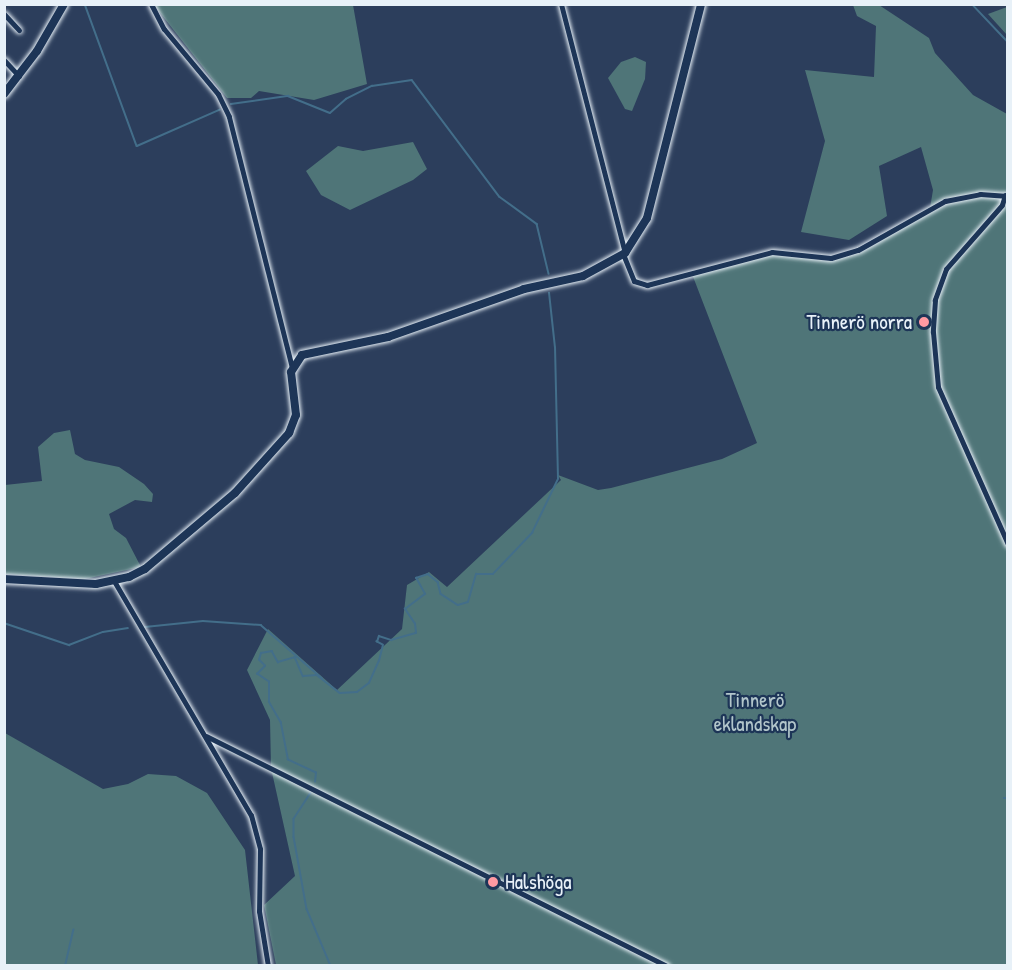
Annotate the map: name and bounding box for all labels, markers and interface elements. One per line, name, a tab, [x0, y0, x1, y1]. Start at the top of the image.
place label: Tinnerö norra	[806, 309, 912, 335]
marker: Tinnerö norra	[917, 315, 931, 329]
park label: Tinnerö eklandskap	[714, 687, 796, 737]
place label: Halshöga	[505, 869, 572, 895]
marker: Halshöga	[486, 875, 500, 889]

